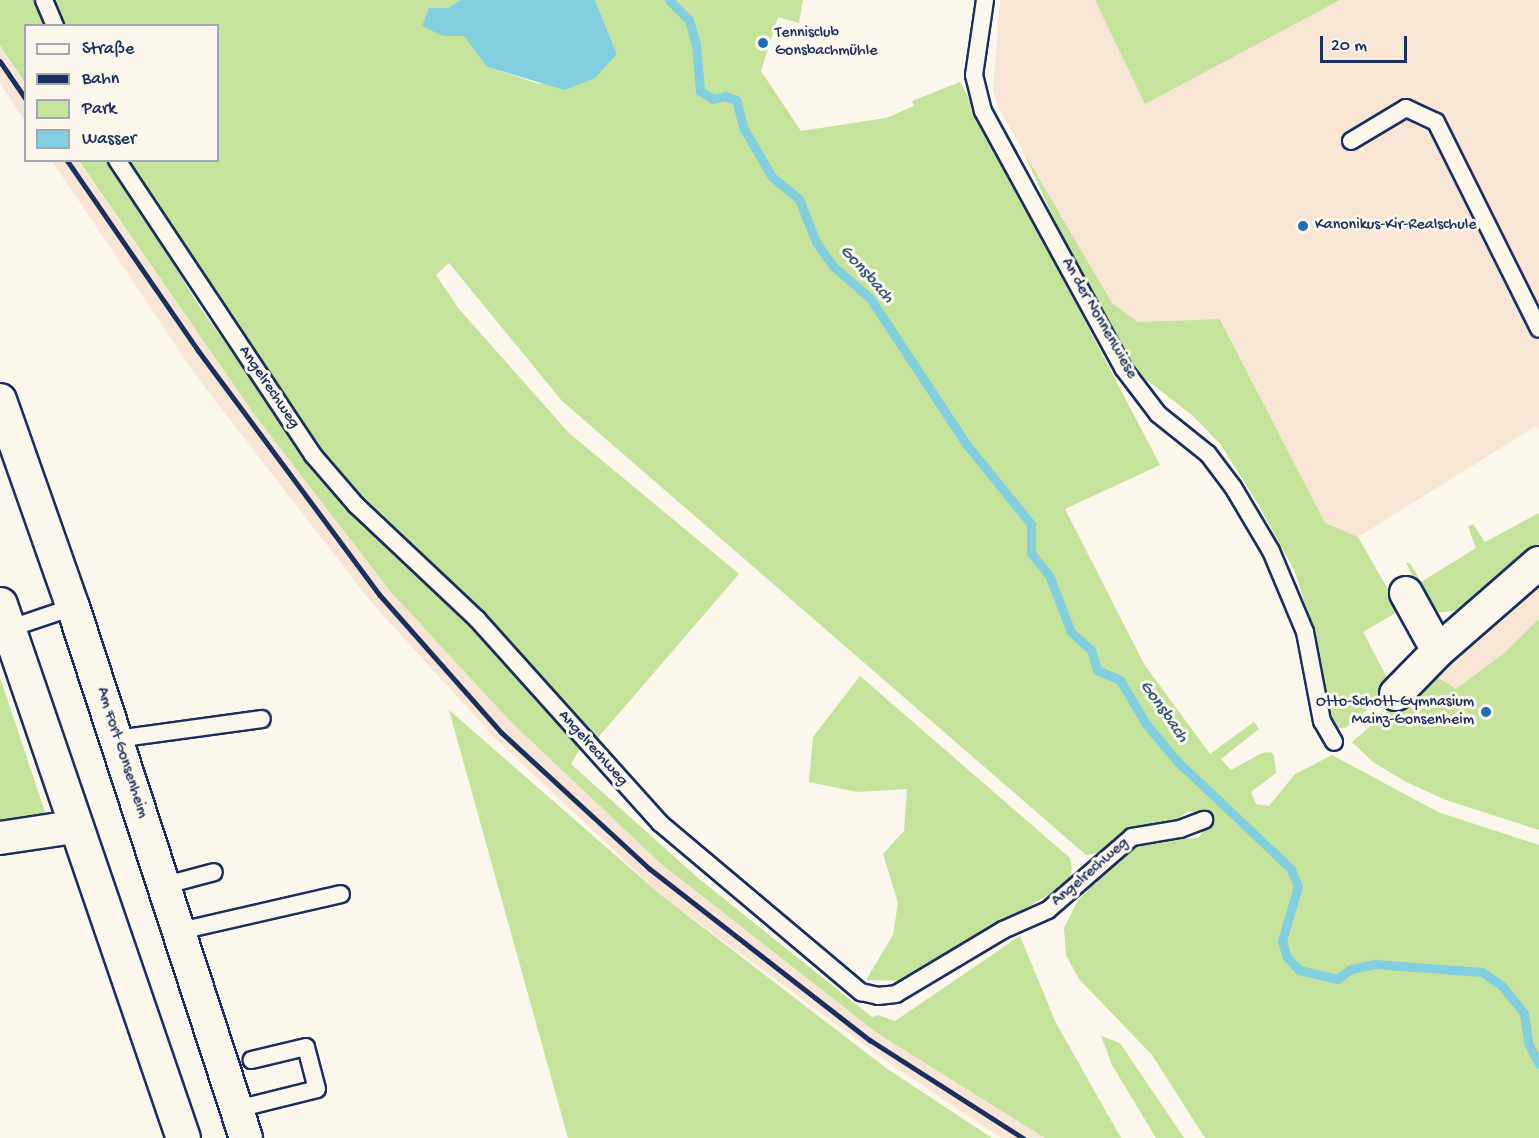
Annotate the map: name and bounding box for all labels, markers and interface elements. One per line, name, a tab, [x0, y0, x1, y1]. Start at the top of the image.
legend	[24, 24, 219, 162]
place label: Tennisclub Gonsbachmühle	[775, 24, 877, 62]
scale bar	[1323, 24, 1410, 62]
marker: Tennisclub Gonsbachmühle	[756, 36, 770, 50]
text: 20 m	[1331, 36, 1367, 57]
text: Straße	[82, 39, 134, 60]
text: Bahn	[82, 69, 119, 90]
text: Park	[82, 99, 116, 120]
text: Wasser	[82, 129, 136, 150]
place label: Kanonikus-Kir-Realschule	[1315, 216, 1476, 236]
marker: Kanonikus-Kir-Realschule	[1296, 219, 1310, 233]
water label: Gonsbach	[834, 241, 898, 309]
street label: An der Nonnenwiese	[1056, 255, 1140, 383]
street label: Angelrechweg	[233, 343, 303, 433]
water label: Gonsbach	[1134, 677, 1192, 747]
street label: Am Fort Gonsenheim	[91, 685, 151, 821]
place label: Otto-Schott-Gymnasium Mainz-Gonsenheim	[1316, 693, 1474, 731]
marker: Otto-Schott-Gymnasium Mainz-Gonsenheim	[1479, 705, 1493, 719]
street label: Angelrechweg	[553, 707, 631, 791]
street label: Angelrechweg	[1049, 834, 1133, 912]

